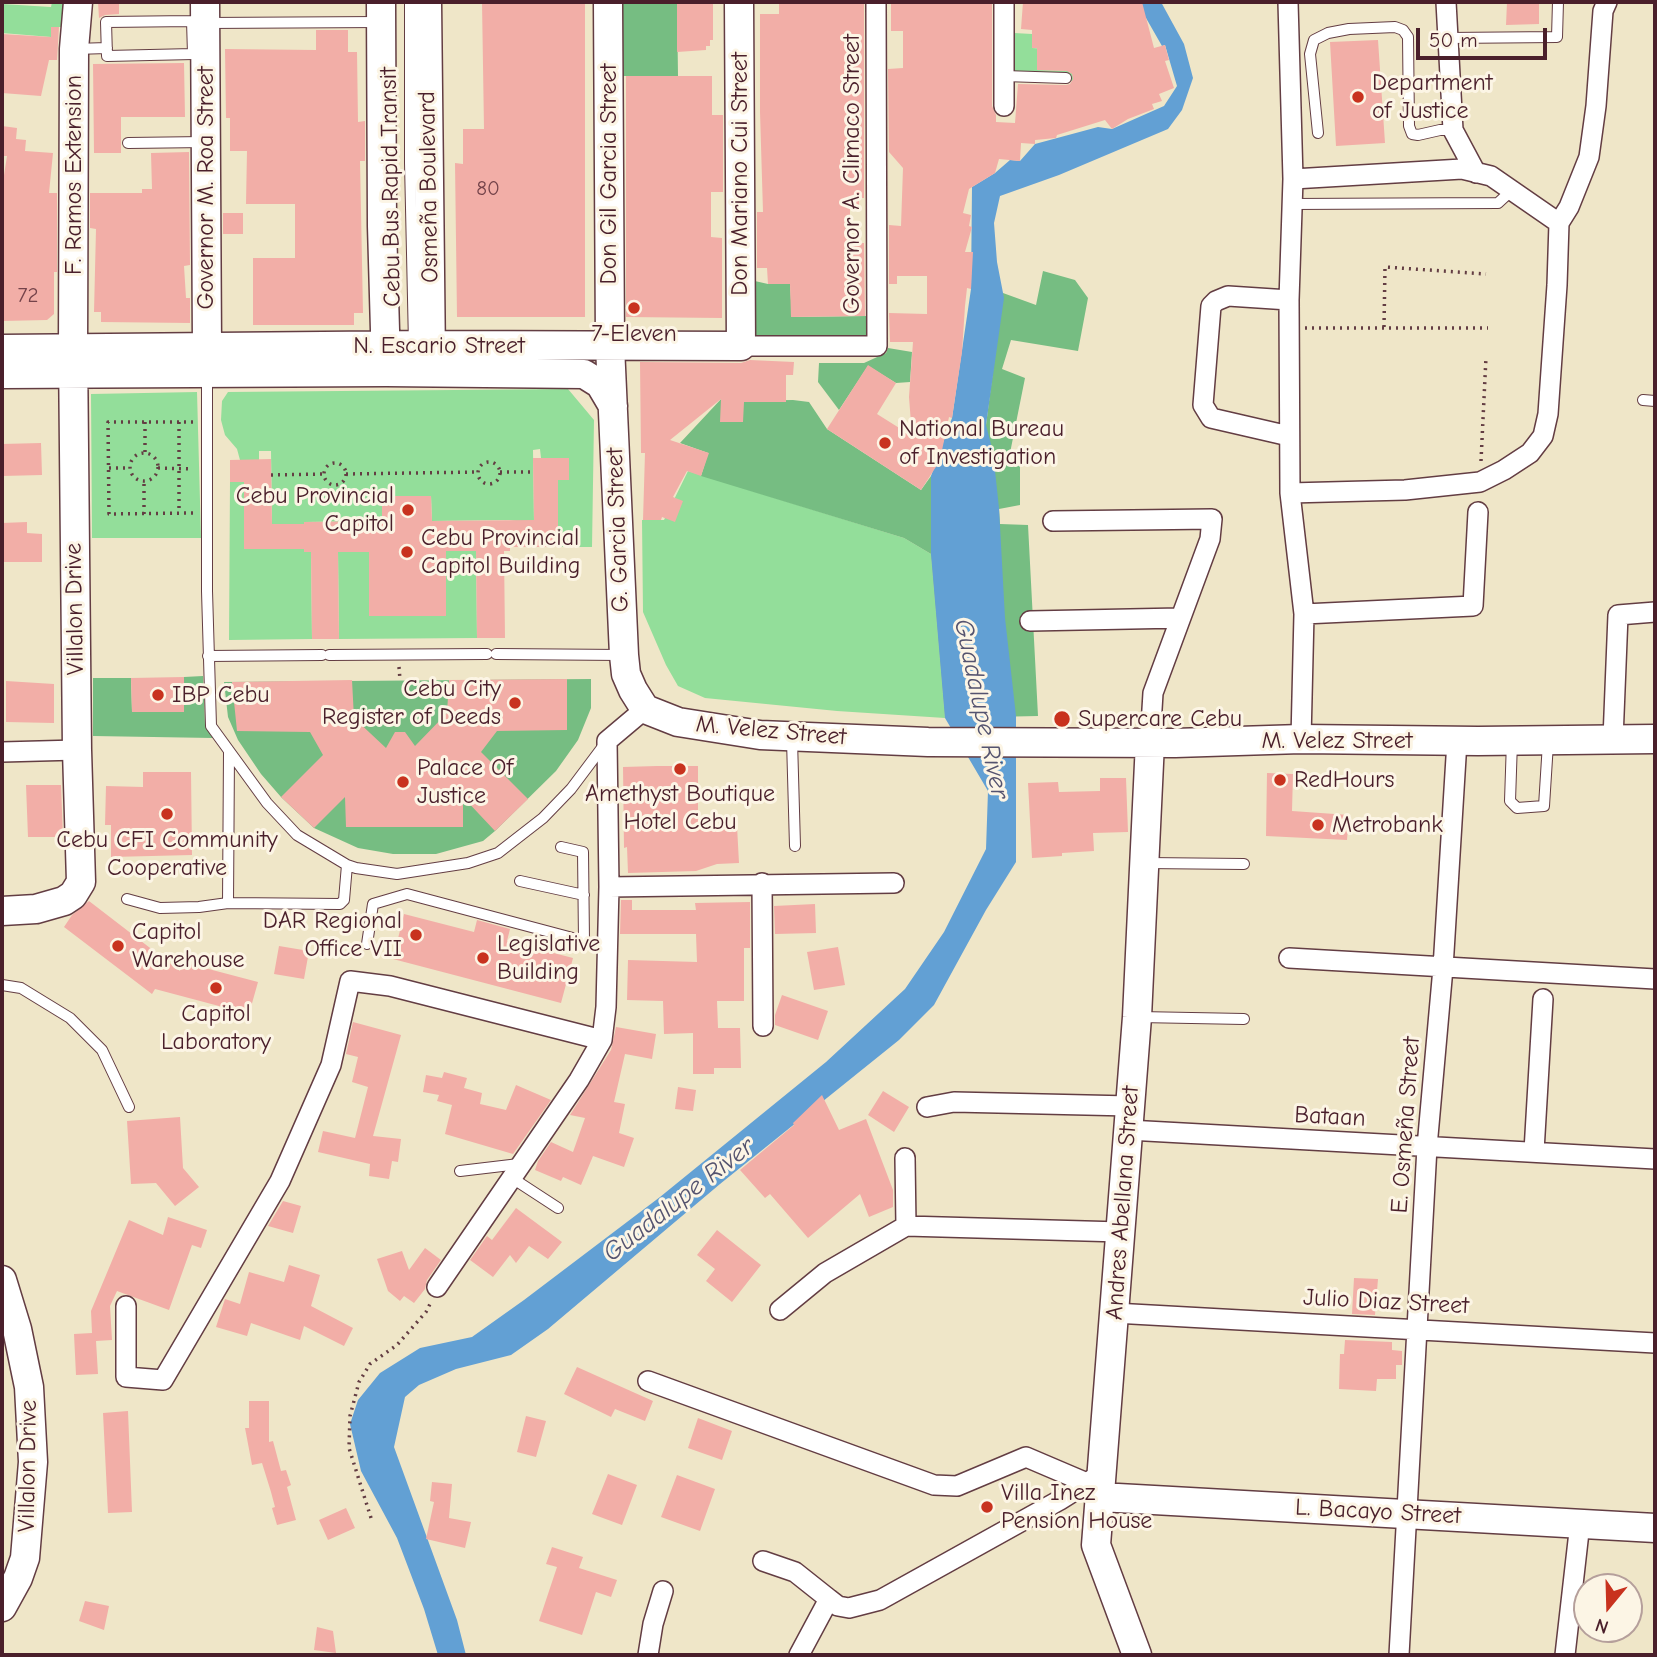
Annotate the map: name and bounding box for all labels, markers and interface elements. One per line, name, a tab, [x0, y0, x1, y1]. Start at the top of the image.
scale bar	[1419, 14, 1550, 58]
text: 50 m	[1429, 28, 1478, 52]
street label: Governor A. Climaco Street	[838, 34, 866, 314]
street label: Don Mariano Cui Street	[726, 52, 754, 296]
street label: Don Gil Garcia Street	[595, 64, 623, 284]
street label: Governor M. Roa Street	[192, 66, 220, 310]
street label: Cebu Bus Rapid Transit	[375, 67, 407, 307]
place label: Department of Justice	[1372, 69, 1493, 125]
street label: F. Ramos Extension	[60, 75, 88, 275]
marker: Department of Justice	[1350, 89, 1366, 105]
street label: Osmeña Boulevard	[413, 91, 445, 283]
house number: 80	[476, 176, 500, 202]
house number: 72	[18, 283, 38, 309]
marker: 7-Eleven	[626, 300, 642, 316]
place label: 7-Eleven	[591, 320, 677, 348]
street label: N. Escario Street	[353, 332, 525, 360]
place label: National Bureau of Investigation	[899, 415, 1064, 471]
marker: National Bureau of Investigation	[877, 435, 893, 451]
street label: G. Garcia Street	[601, 447, 635, 613]
place label: Cebu Provincial Capitol	[236, 482, 394, 538]
marker: Cebu Provincial Capitol	[400, 502, 416, 518]
place label: Cebu Provincial Capitol Building	[421, 524, 580, 580]
street label: Villalon Drive	[59, 543, 91, 675]
marker: Cebu Provincial Capitol Building	[399, 544, 415, 560]
water label: Guadalupe River	[947, 616, 1015, 802]
place label: Cebu City Register of Deeds	[322, 675, 501, 731]
place label: IBP Cebu	[172, 681, 270, 709]
marker: IBP Cebu	[150, 687, 166, 703]
marker: Cebu City Register of Deeds	[507, 695, 523, 711]
place label: Supercare Cebu	[1078, 705, 1242, 733]
marker: Supercare Cebu	[1052, 709, 1072, 729]
street label: M. Velez Street	[695, 710, 847, 752]
street label: M. Velez Street	[1261, 727, 1413, 755]
place label: Palace Of Justice	[417, 754, 513, 810]
marker: Amethyst Boutique Hotel Cebu	[672, 761, 688, 777]
place label: RedHours	[1294, 766, 1395, 794]
marker: RedHours	[1272, 772, 1288, 788]
marker: Palace Of Justice	[395, 774, 411, 790]
place label: Amethyst Boutique Hotel Cebu	[585, 780, 775, 836]
marker: Cebu CFI Community Cooperative	[159, 806, 175, 822]
place label: Metrobank	[1332, 811, 1443, 839]
marker: Metrobank	[1310, 817, 1326, 833]
place label: Cebu CFI Community Cooperative	[56, 826, 278, 882]
place label: DAR Regional Office VII	[263, 907, 402, 963]
place label: Capitol Warehouse	[132, 918, 244, 974]
marker: DAR Regional Office VII	[408, 927, 424, 943]
place label: Legislative Building	[497, 930, 600, 986]
marker: Capitol Warehouse	[110, 938, 126, 954]
marker: Legislative Building	[475, 950, 491, 966]
marker: Capitol Laboratory	[208, 980, 224, 996]
place label: Capitol Laboratory	[161, 1000, 271, 1056]
street label: E. Osmeña Street	[1385, 1036, 1427, 1214]
street label: Andres Abellana Street	[1100, 1085, 1146, 1321]
street label: Bataan	[1294, 1101, 1366, 1133]
water label: Guadalupe River	[597, 1131, 761, 1269]
street label: Julio Diaz Street	[1302, 1283, 1470, 1321]
street label: Villalon Drive	[12, 1400, 44, 1532]
place label: Villa Inez Pension House	[1001, 1479, 1152, 1535]
street label: L. Bacayo Street	[1294, 1493, 1462, 1531]
marker: Villa Inez Pension House	[979, 1499, 995, 1515]
north arrow	[1573, 1573, 1643, 1643]
text: N	[1592, 1614, 1611, 1638]

